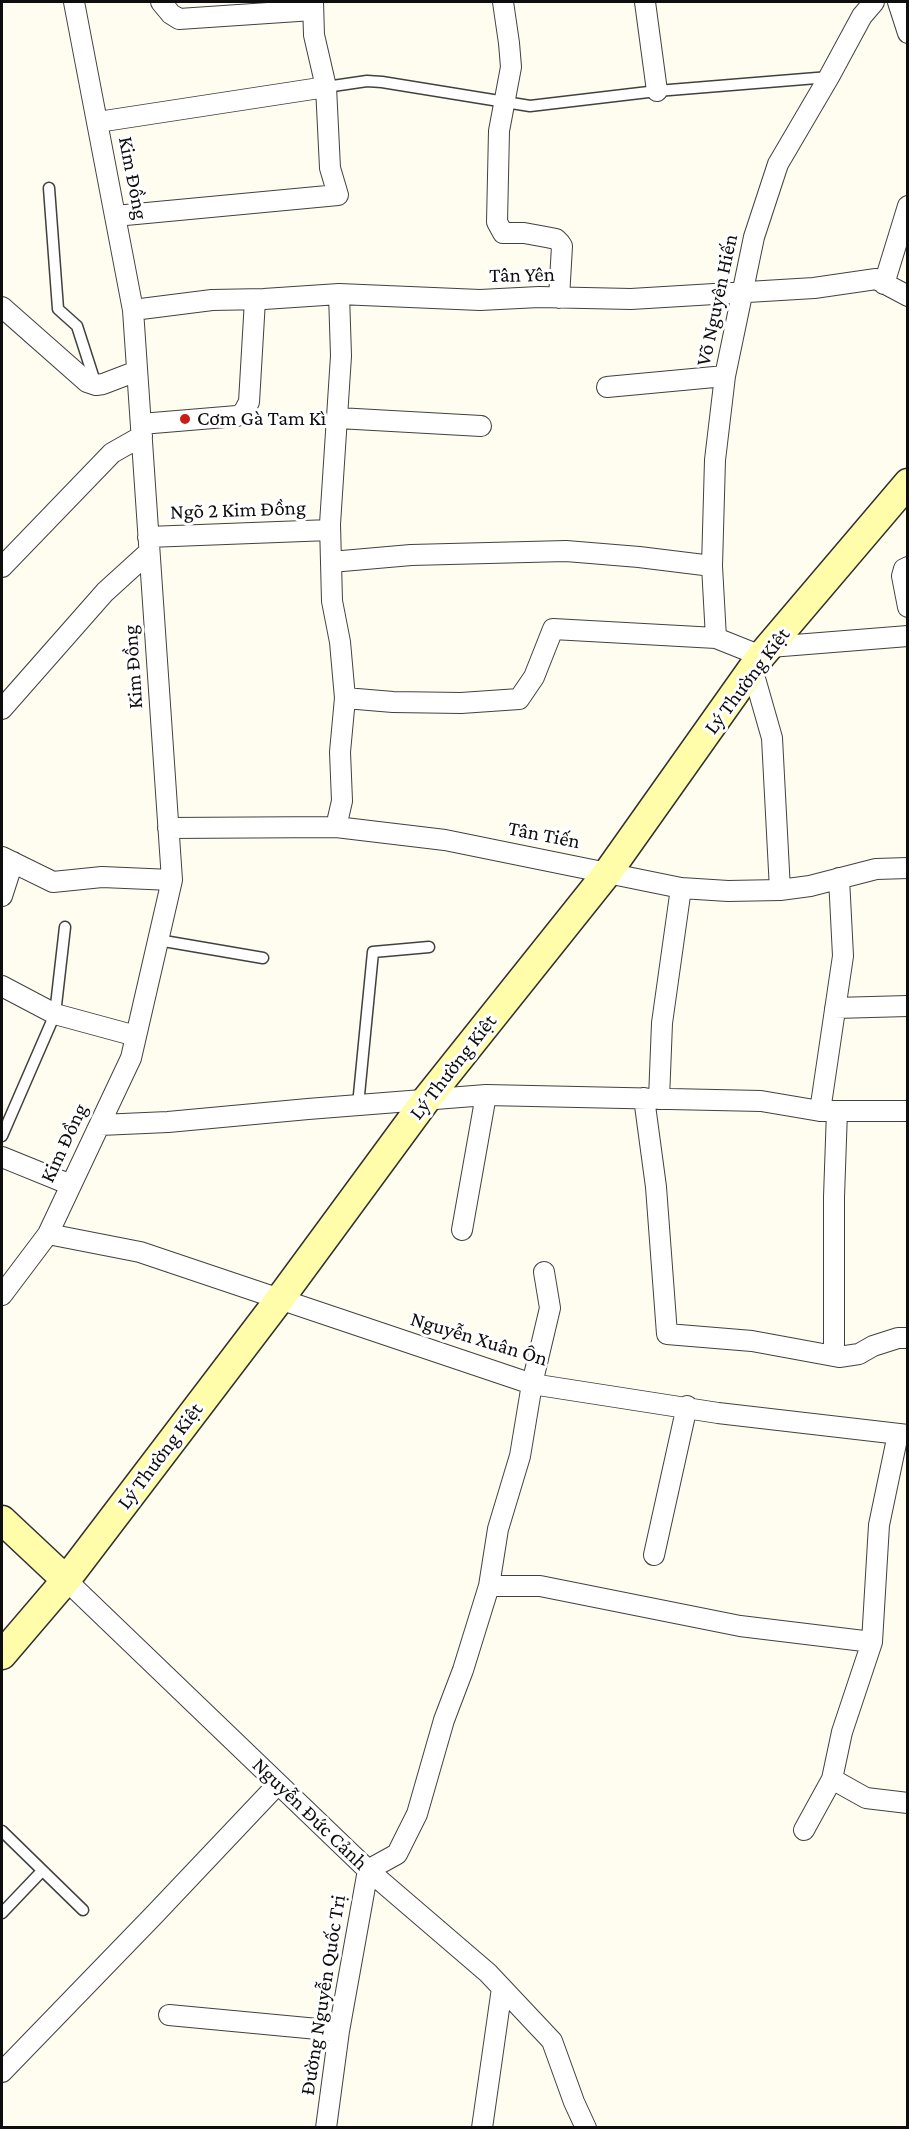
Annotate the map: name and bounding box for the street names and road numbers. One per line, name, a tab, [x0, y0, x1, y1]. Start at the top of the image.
street label: Kim Đồng	[113, 134, 153, 222]
street label: Võ Nguyên Hiến	[691, 232, 743, 368]
street label: Tân Yên	[489, 262, 555, 288]
street label: Ngõ 2 Kim Đồng	[170, 495, 306, 525]
street label: Lý Thường Kiệt	[699, 623, 795, 739]
street label: Kim Đồng	[117, 624, 149, 710]
street label: Tân Tiến	[506, 816, 582, 854]
street label: Lý Thường Kiệt	[404, 1009, 502, 1125]
street label: Kim Đồng	[35, 1100, 93, 1186]
street label: Nguyễn Xuân Ôn	[408, 1306, 550, 1372]
street label: Lý Thường Kiệt	[112, 1398, 208, 1514]
street label: Nguyễn Đức Cảnh	[247, 1752, 373, 1876]
street label: Đường Nguyễn Quốc Trị	[295, 1893, 351, 2097]

